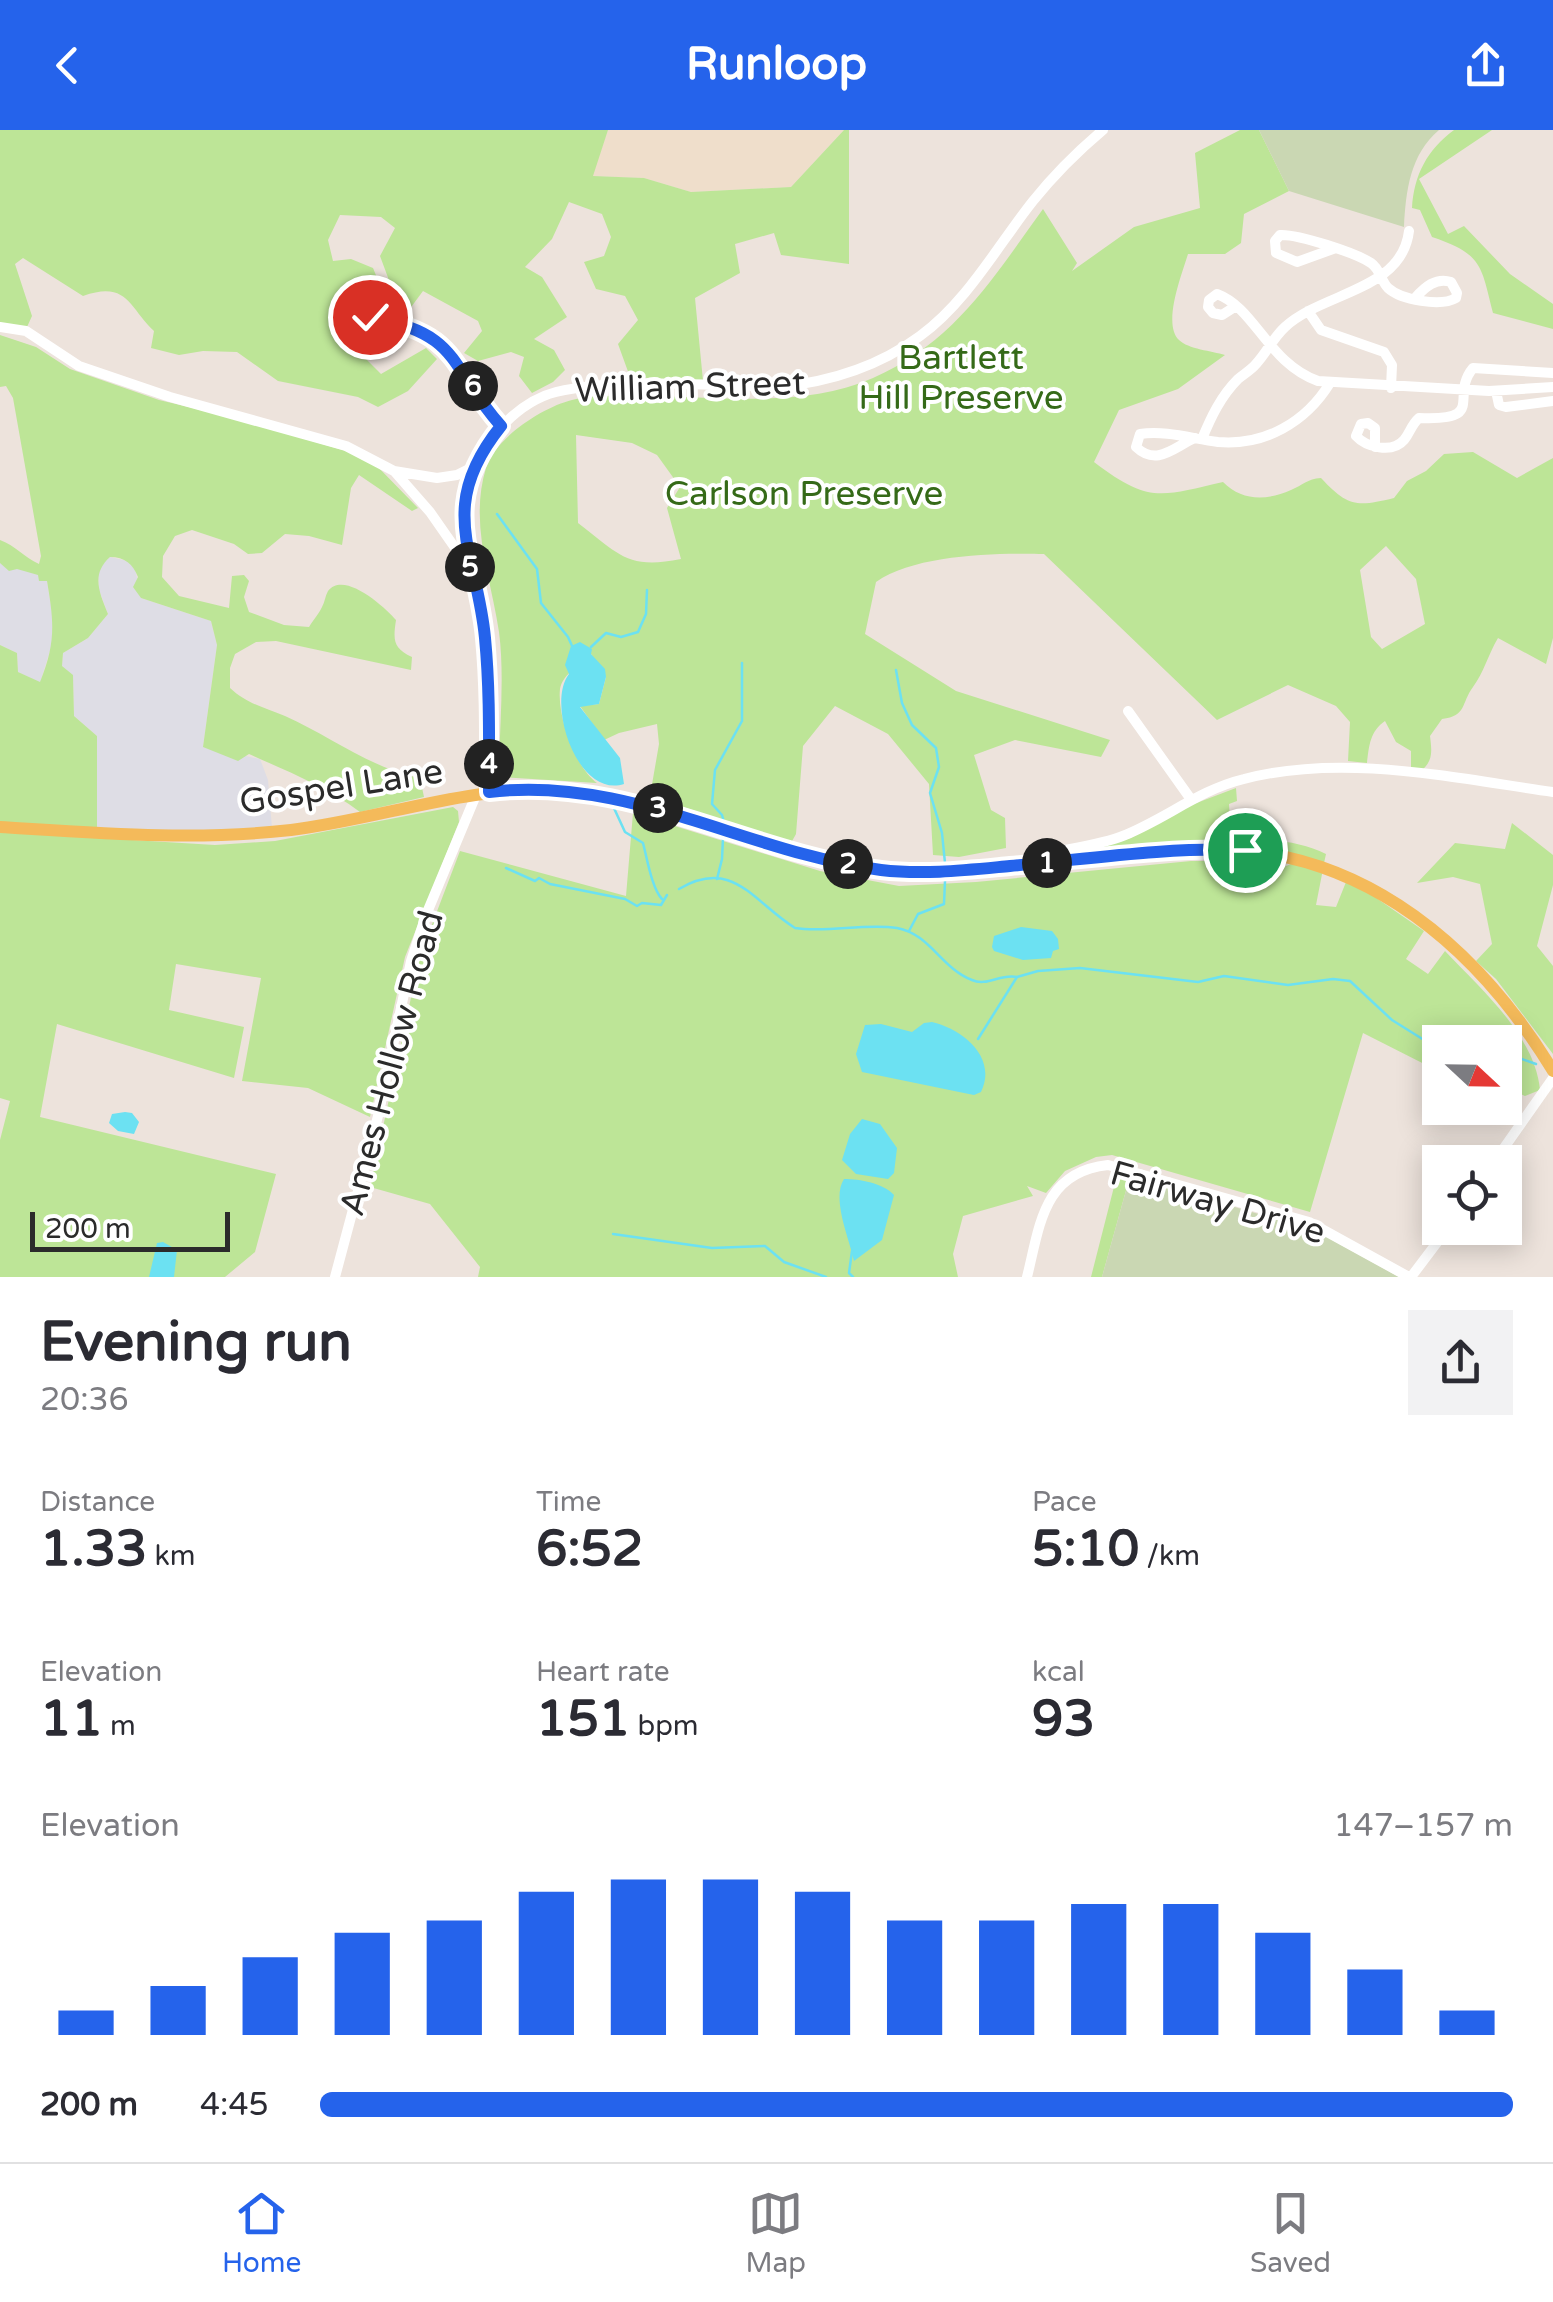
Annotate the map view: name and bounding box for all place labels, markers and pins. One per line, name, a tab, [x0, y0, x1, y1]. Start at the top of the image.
pin	[328, 275, 413, 360]
pin: 6	[448, 361, 498, 411]
pin: 5	[445, 542, 495, 592]
pin: 4	[464, 739, 514, 789]
pin: 3	[633, 783, 683, 833]
pin	[1203, 808, 1288, 893]
pin: 1	[1022, 838, 1072, 888]
pin: 2	[823, 839, 873, 889]

